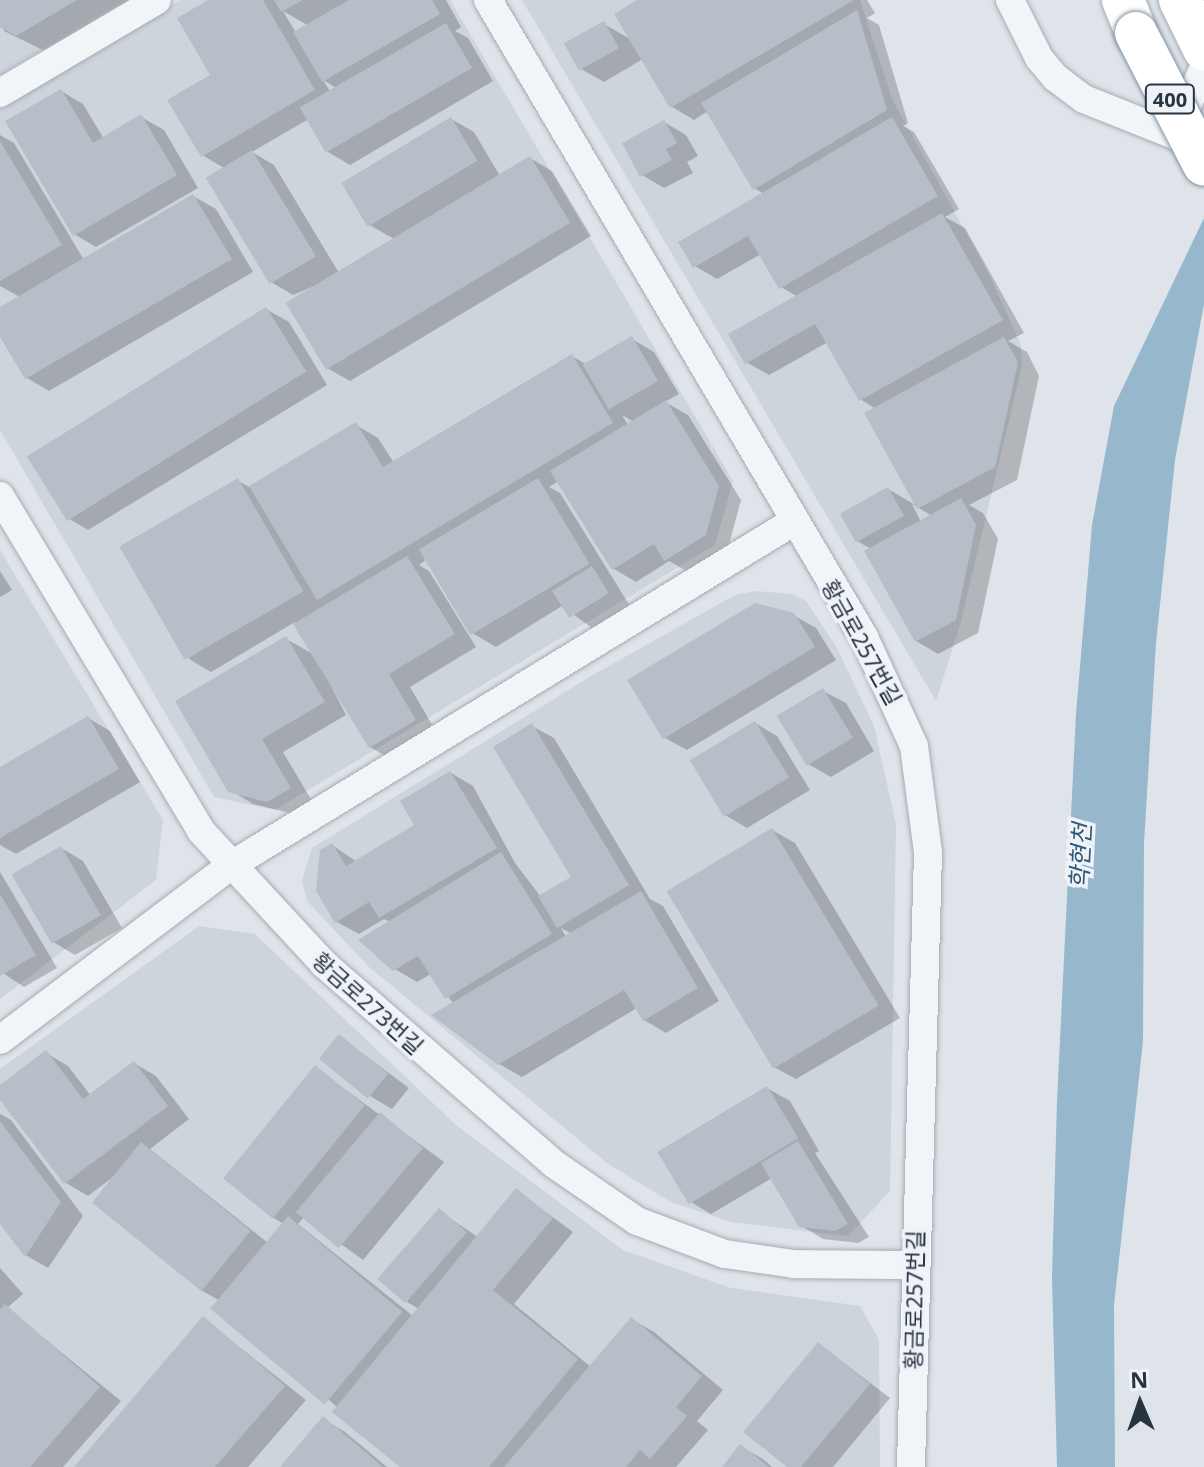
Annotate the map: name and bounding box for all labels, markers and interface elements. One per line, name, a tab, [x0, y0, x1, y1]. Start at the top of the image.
road number: 400	[1144, 83, 1196, 115]
street label: 황금로257번길	[817, 575, 907, 709]
water label: 학현천	[1064, 822, 1096, 890]
street label: 황금로273번길	[308, 947, 428, 1059]
street label: 황금로257번길	[900, 1230, 928, 1370]
north arrow	[1100, 1363, 1180, 1443]
text: N	[1130, 1364, 1149, 1394]

